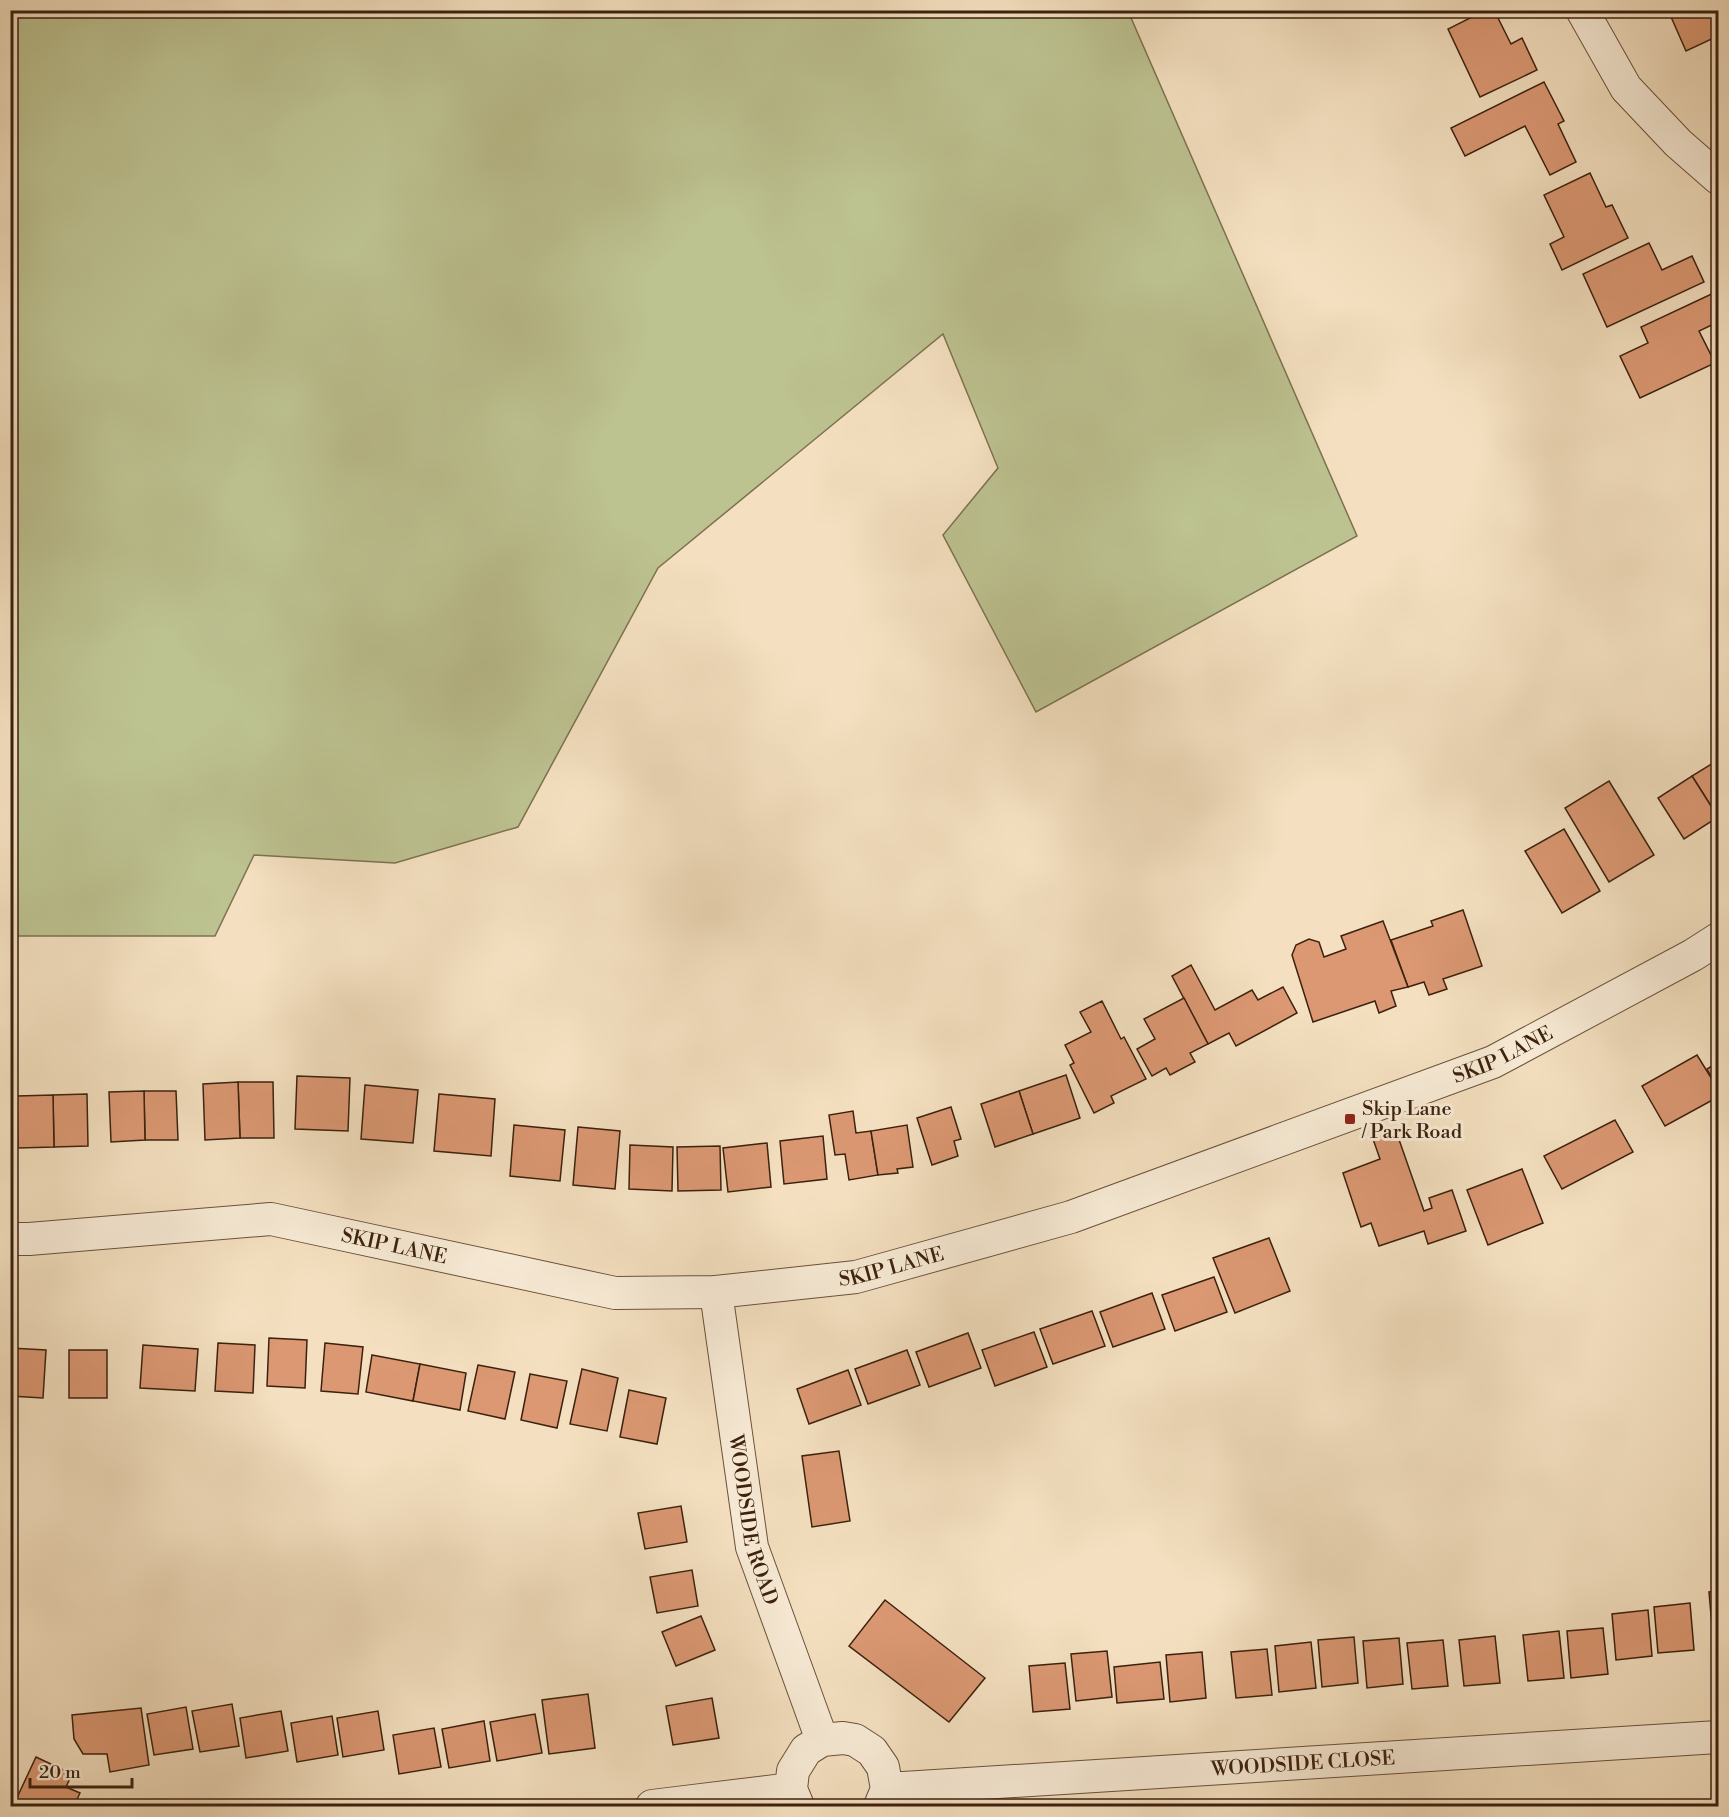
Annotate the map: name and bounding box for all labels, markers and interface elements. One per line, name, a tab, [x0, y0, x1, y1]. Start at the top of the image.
street label: SKIP LANE	[1450, 1021, 1558, 1090]
place label: Skip Lane / Park Road	[1361, 1097, 1463, 1145]
marker: Skip Lane / Park Road	[1343, 1112, 1357, 1126]
street label: SKIP LANE	[339, 1223, 449, 1271]
street label: SKIP LANE	[837, 1242, 947, 1293]
street label: WOODSIDE ROAD	[722, 1432, 783, 1609]
street label: WOODSIDE CLOSE	[1209, 1746, 1396, 1783]
scale bar	[30, 1751, 132, 1789]
text: 20 m	[39, 1761, 81, 1784]

